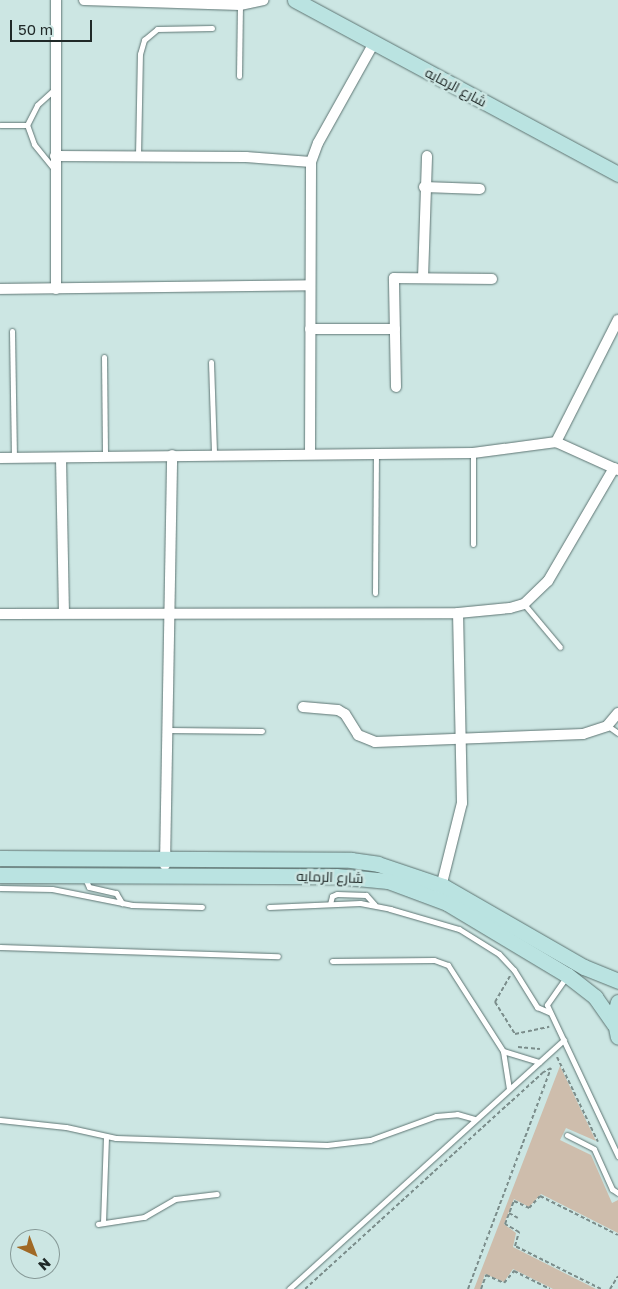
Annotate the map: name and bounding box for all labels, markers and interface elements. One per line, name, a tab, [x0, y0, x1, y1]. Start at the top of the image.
scale bar	[12, 10, 95, 42]
text: 50 m	[18, 20, 53, 38]
street label: شارع الرمايه	[422, 64, 490, 110]
street label: شارع الرمايه	[296, 867, 364, 887]
north arrow	[10, 1229, 60, 1279]
text: N	[35, 1255, 55, 1274]

